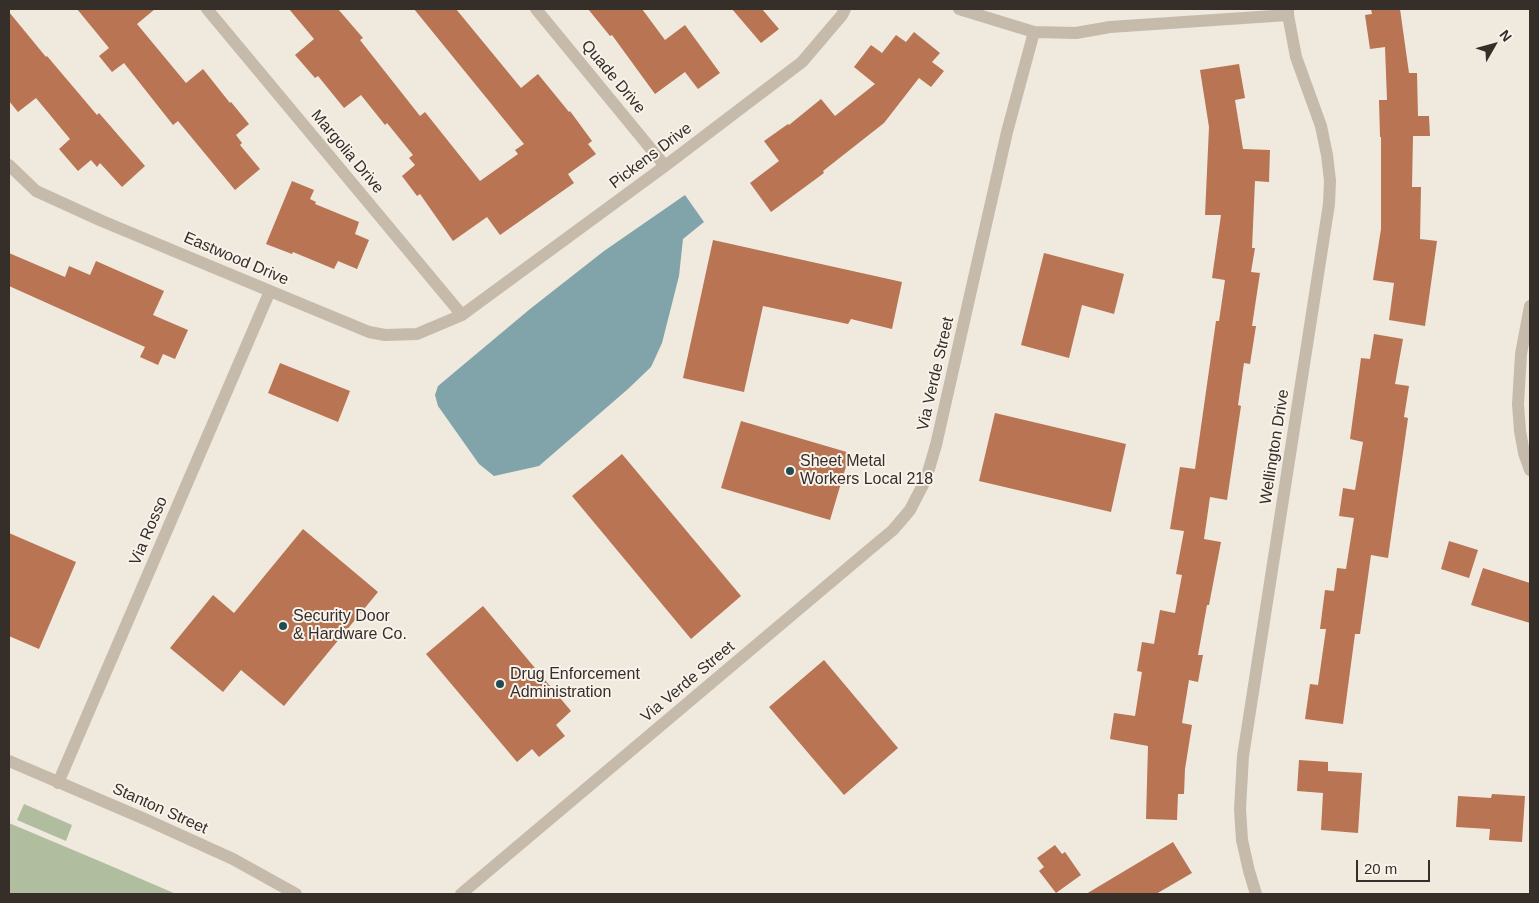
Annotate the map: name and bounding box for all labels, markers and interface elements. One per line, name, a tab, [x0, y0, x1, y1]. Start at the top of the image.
north arrow	[1469, 20, 1519, 70]
text: N	[1496, 27, 1515, 45]
street label: Quade Drive	[577, 36, 649, 118]
street label: Margolia Drive	[306, 106, 388, 198]
street label: Pickens Drive	[606, 119, 696, 193]
street label: Eastwood Drive	[181, 228, 291, 290]
street label: Via Verde Street	[914, 315, 958, 433]
street label: Wellington Drive	[1256, 388, 1294, 506]
place label: Sheet Metal Workers Local 218	[800, 452, 933, 490]
marker: Sheet Metal Workers Local 218	[784, 465, 796, 477]
street label: Via Rosso	[126, 494, 172, 568]
place label: Security Door & Hardware Co.	[293, 607, 407, 645]
marker: Security Door & Hardware Co.	[277, 620, 289, 632]
street label: Via Verde Street	[637, 637, 739, 727]
place label: Drug Enforcement Administration	[510, 665, 640, 703]
marker: Drug Enforcement Administration	[494, 678, 506, 690]
street label: Stanton Street	[109, 779, 211, 839]
scale bar	[1359, 850, 1433, 882]
text: 20 m	[1364, 860, 1397, 877]

